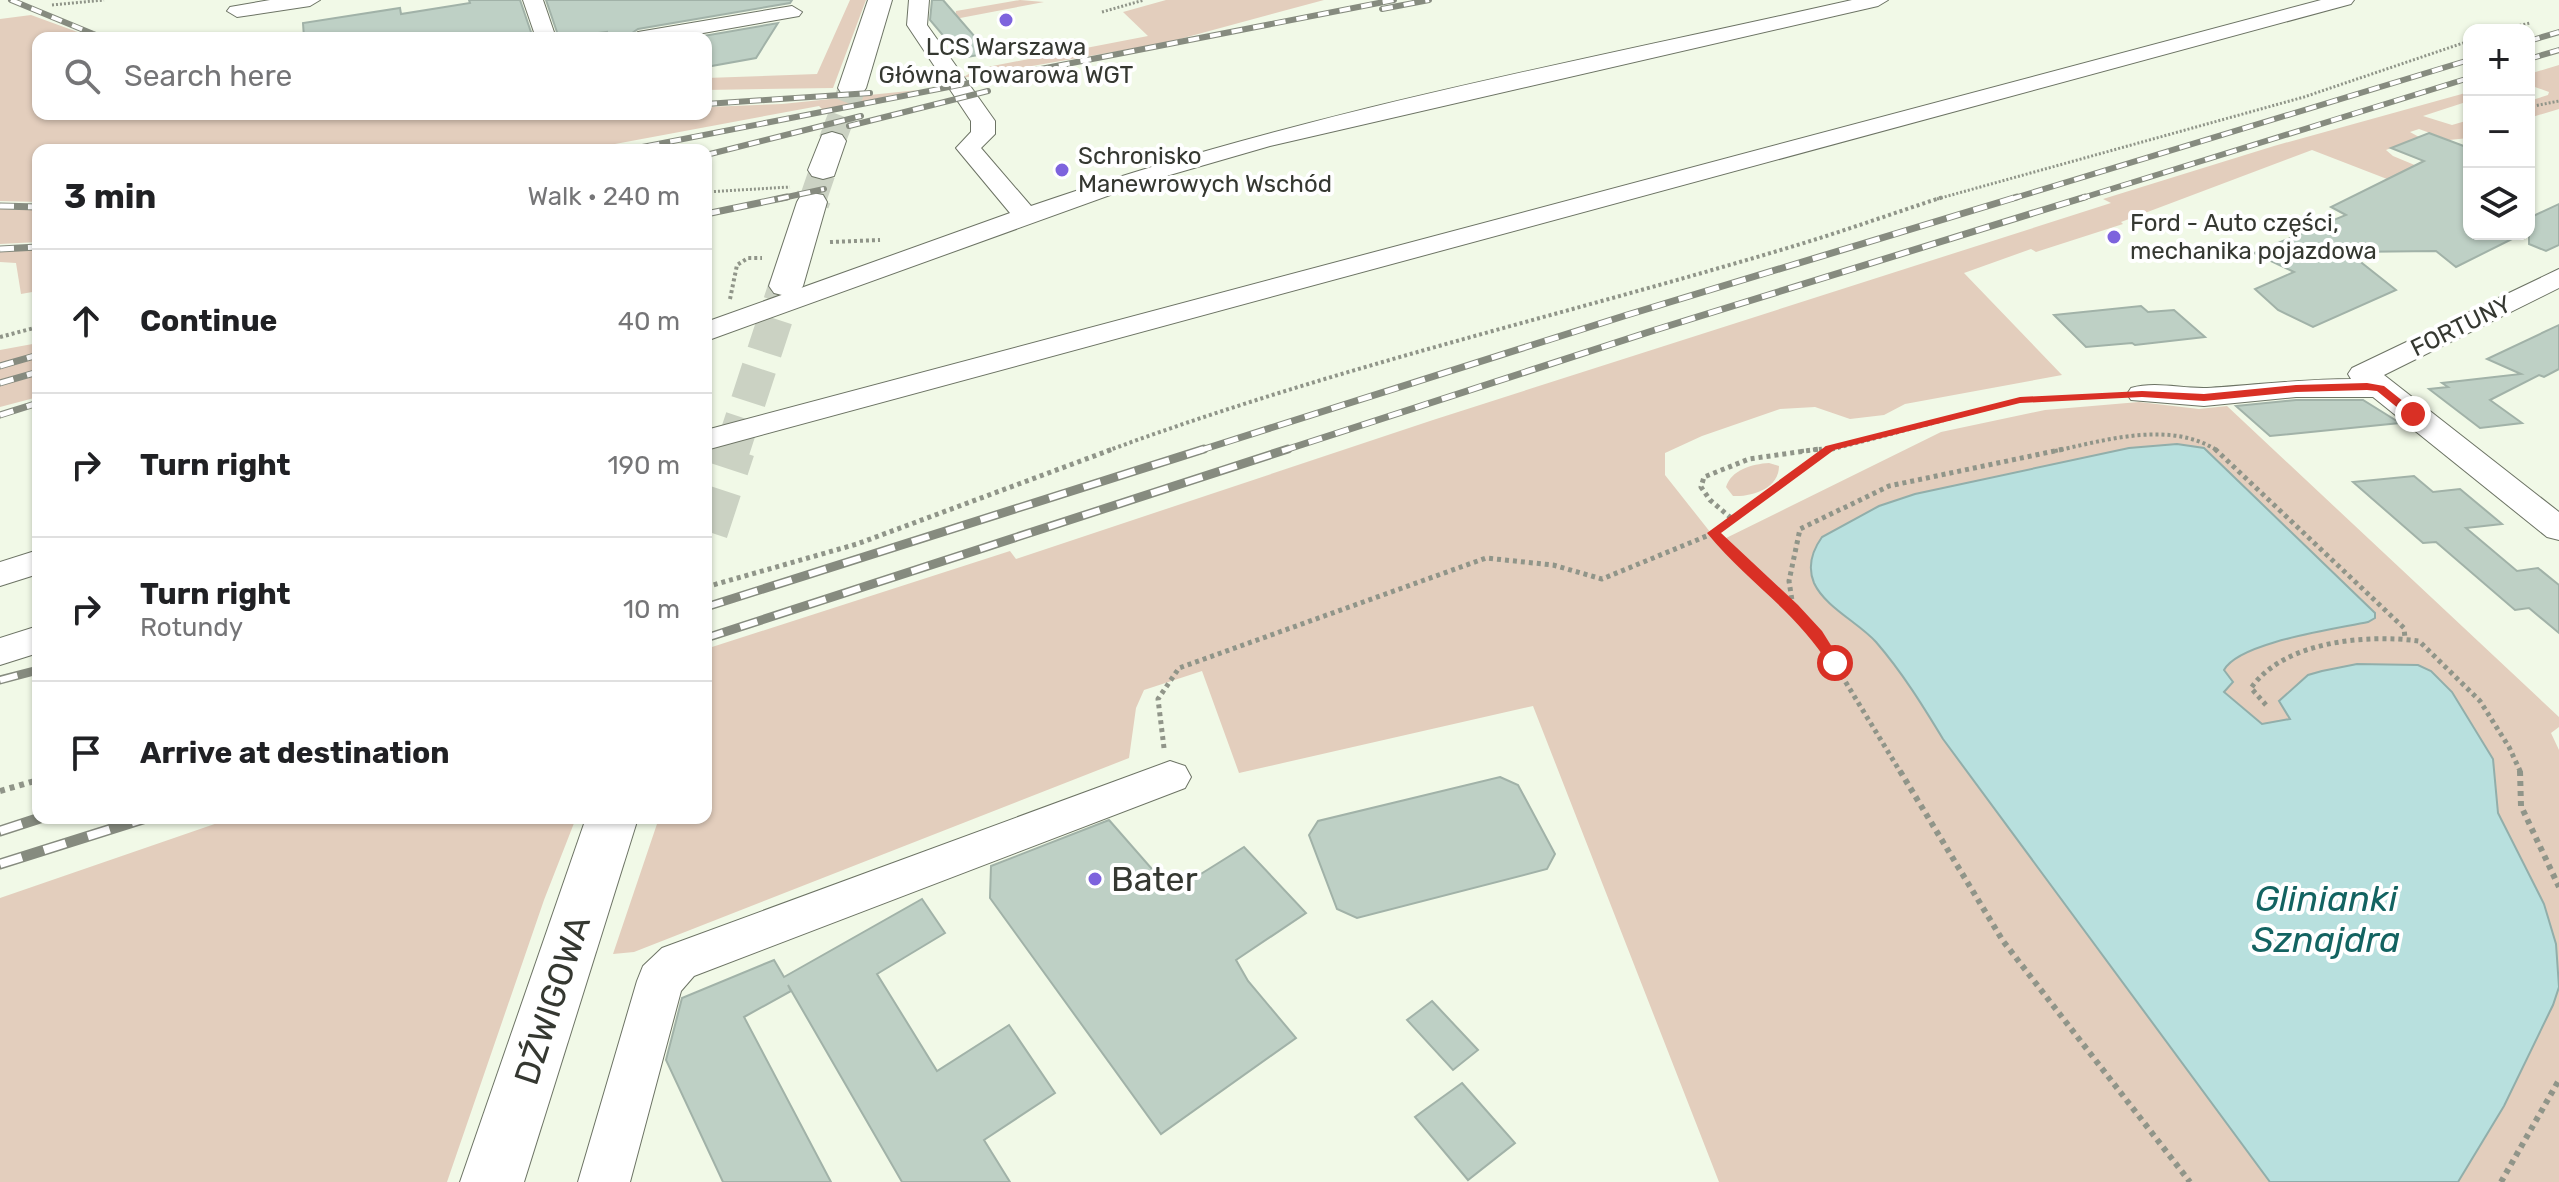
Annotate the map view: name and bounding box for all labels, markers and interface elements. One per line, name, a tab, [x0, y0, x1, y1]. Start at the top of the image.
marker: LCS Warszawa Główna Towarowa WGT	[997, 11, 1015, 29]
map controls	[2463, 24, 2535, 240]
button: +	[2463, 24, 2535, 96]
search box	[32, 32, 712, 120]
place label: LCS Warszawa Główna Towarowa WGT	[879, 33, 1134, 89]
icon: search	[60, 54, 104, 98]
text: Search here	[124, 58, 292, 94]
button: −	[2463, 96, 2535, 168]
place label: Schronisko Manewrowych Wschód	[1078, 142, 1332, 198]
marker: Schronisko Manewrowych Wschód	[1053, 161, 1071, 179]
button: layers	[2463, 168, 2535, 240]
text: 3 min	[64, 176, 156, 217]
text: Walk · 240 m	[527, 181, 680, 212]
place label: Ford - Auto części, mechanika pojazdowa	[2130, 209, 2377, 265]
marker: Ford - Auto części, mechanika pojazdowa	[2105, 228, 2123, 246]
street label: FORTUNY	[2406, 290, 2516, 362]
icon: ahead	[64, 299, 108, 343]
text: Continue	[140, 303, 277, 339]
text: 40 m	[618, 306, 680, 337]
route end	[2395, 396, 2431, 432]
icon: right	[64, 443, 108, 487]
text: Turn right	[140, 447, 291, 483]
text: 190 m	[607, 450, 680, 481]
text: Turn right	[140, 576, 291, 612]
icon: right	[64, 587, 108, 631]
text: 10 m	[623, 594, 680, 625]
text: Rotundy	[140, 612, 243, 643]
route start	[1817, 645, 1853, 681]
icon: arrive	[64, 731, 108, 775]
text: Arrive at destination	[140, 735, 450, 771]
place label: Bater	[1111, 859, 1198, 900]
marker: Bater	[1086, 870, 1104, 888]
water label: Glinianki Sznajdra	[2252, 877, 2400, 961]
street label: DŹWIGOWA	[506, 910, 599, 1090]

